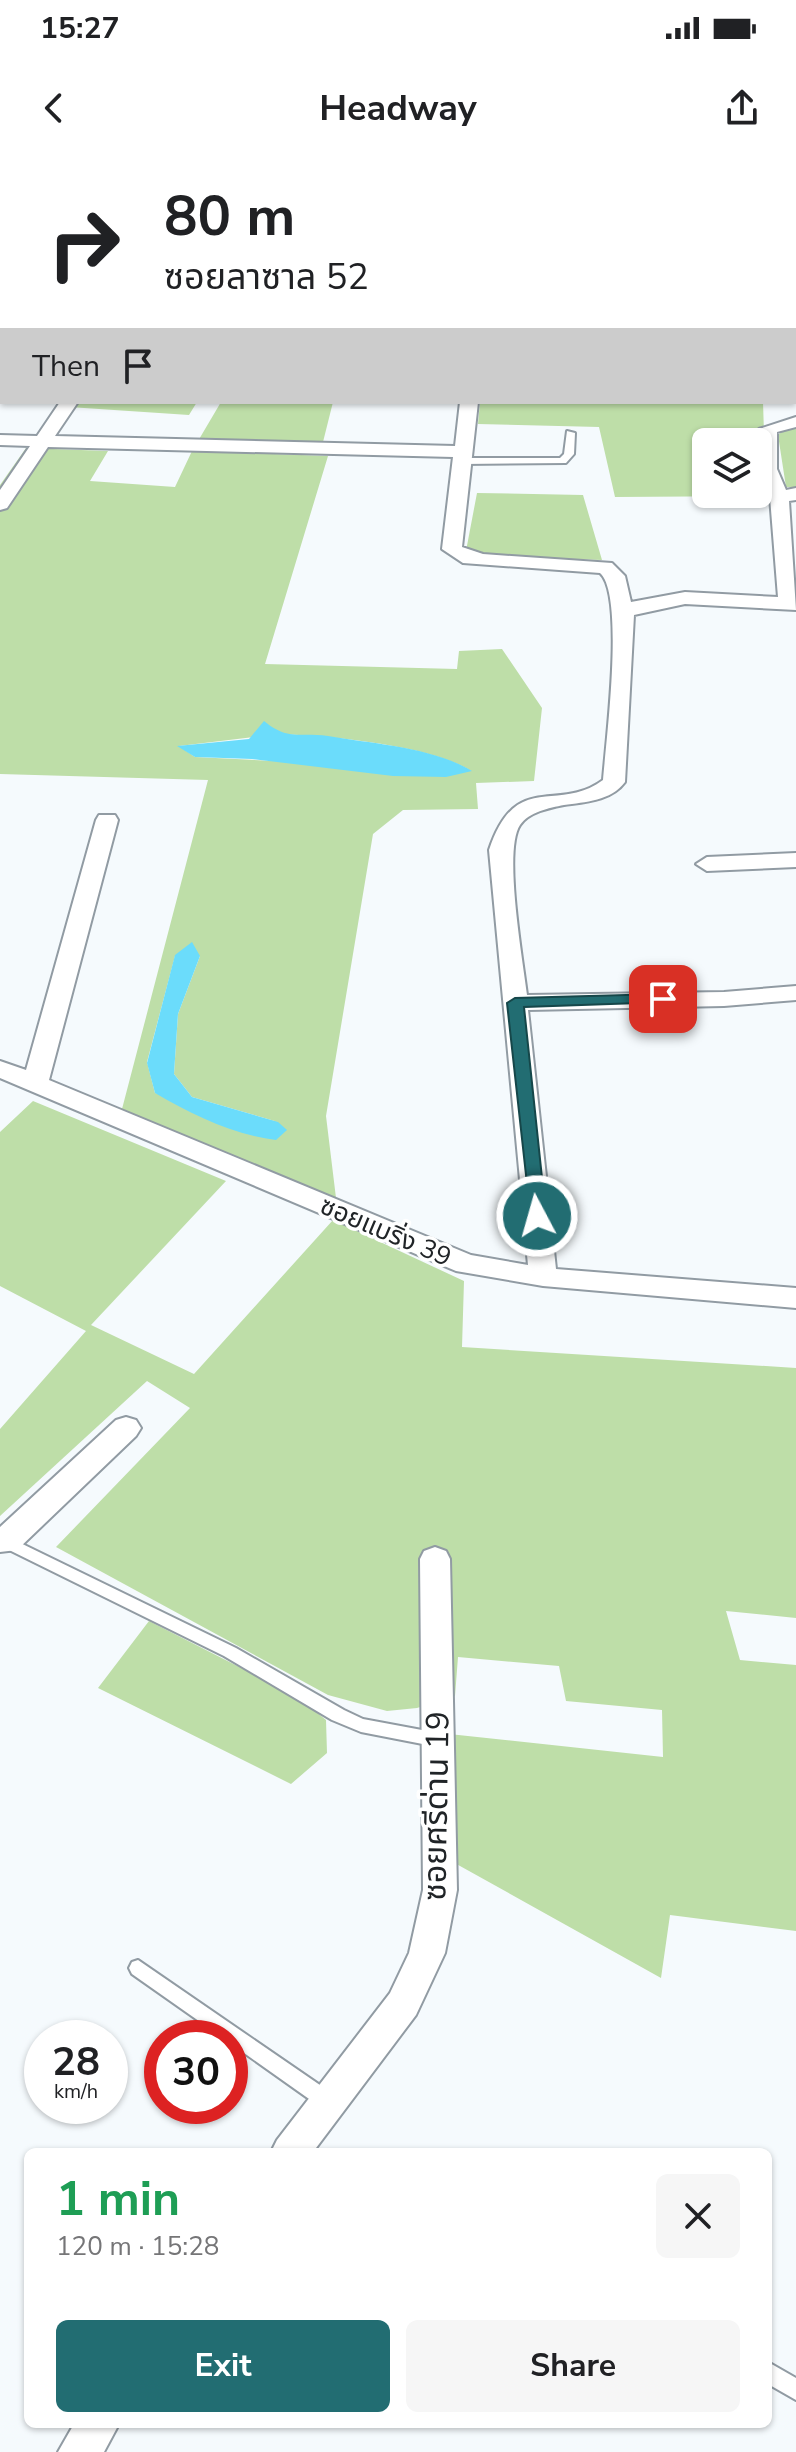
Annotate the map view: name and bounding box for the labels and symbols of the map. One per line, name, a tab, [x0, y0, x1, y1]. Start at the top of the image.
pin	[629, 965, 697, 1033]
position arrow	[495, 1174, 579, 1258]
street label: ซอยแบริ่ง 39	[315, 1188, 457, 1275]
street label: ซอยศรีด่าน 19	[413, 1711, 460, 1901]
speed limit sign: 30	[144, 2020, 248, 2124]

